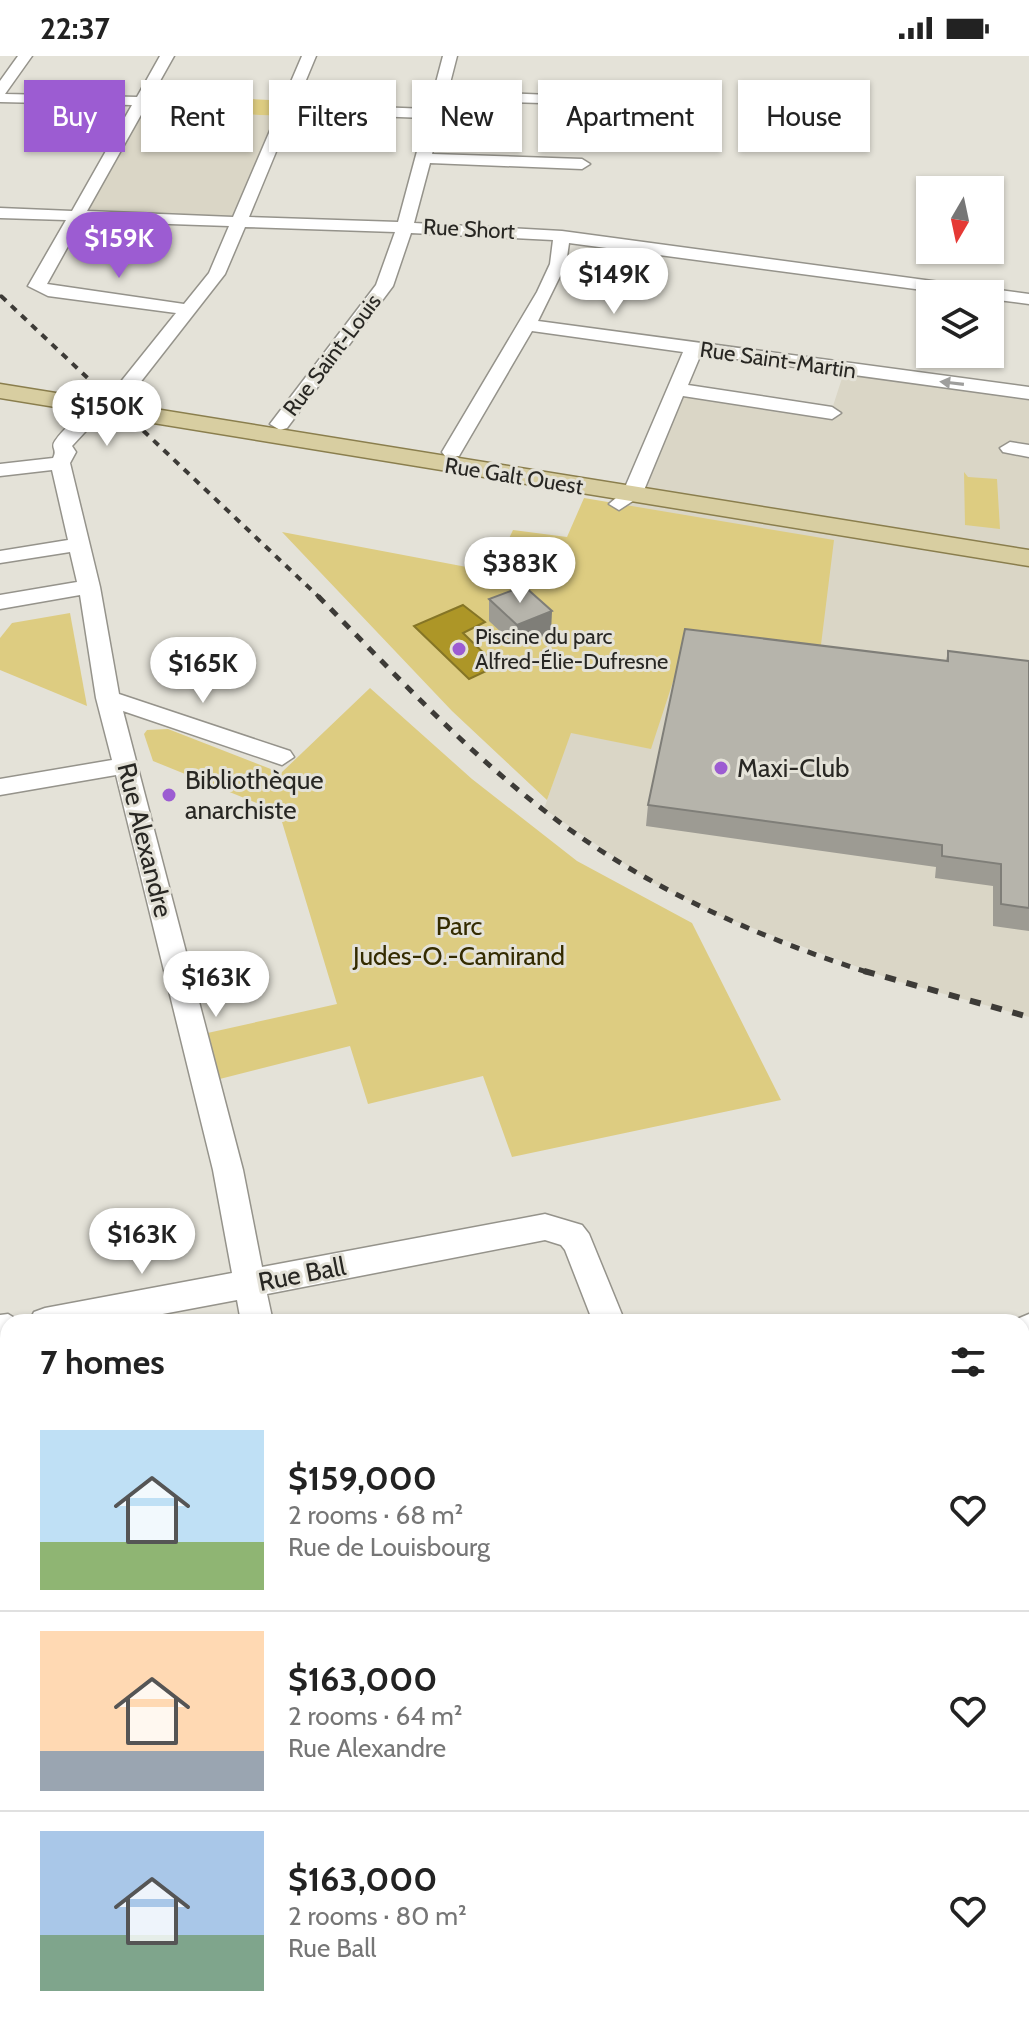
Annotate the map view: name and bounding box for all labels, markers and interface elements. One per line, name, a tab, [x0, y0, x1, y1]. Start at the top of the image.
text: 22:37	[40, 10, 110, 47]
chip: Buy	[24, 80, 125, 152]
chip: Rent	[141, 80, 253, 152]
chip: Filters	[269, 80, 396, 152]
chip: New	[412, 80, 522, 152]
chip: Apartment	[538, 80, 722, 152]
chip: House	[738, 80, 870, 152]
north arrow	[916, 176, 1004, 264]
map controls	[916, 176, 1004, 368]
pin: $159K	[63, 212, 175, 280]
street label: Rue Short	[422, 213, 516, 245]
text: $159K	[84, 222, 154, 254]
pin: $149K	[558, 248, 670, 316]
text: $149K	[578, 258, 650, 290]
button: layers	[916, 280, 1004, 368]
street label: Rue Saint-Louis	[277, 289, 387, 421]
street label: Rue Saint-Martin	[698, 336, 858, 384]
one-way arrow	[939, 376, 964, 389]
pin: $150K	[51, 380, 163, 448]
text: $150K	[70, 390, 144, 422]
street label: Rue Galt Ouest	[443, 452, 586, 500]
pin: $383K	[464, 537, 576, 605]
text: $383K	[482, 547, 558, 579]
place label: Piscine du parc Alfred-Élie-Dufresne	[475, 623, 668, 675]
pin: $165K	[147, 637, 259, 705]
marker: Piscine du parc Alfred-Élie-Dufresne	[450, 640, 468, 658]
text: $165K	[168, 647, 238, 679]
place label: Maxi-Club	[737, 752, 850, 784]
street label: Rue Alexandre	[110, 759, 180, 921]
marker: Maxi-Club	[712, 759, 730, 777]
place label: Bibliothèque anarchiste	[185, 764, 324, 826]
marker: Bibliothèque anarchiste	[160, 786, 178, 804]
park label: Parc Judes-O.-Camirand	[352, 910, 565, 972]
pin: $163K	[160, 951, 272, 1019]
text: $163K	[181, 961, 251, 993]
pin: $163K	[86, 1208, 198, 1276]
text: $163K	[107, 1218, 177, 1250]
street label: Rue Ball	[256, 1250, 348, 1298]
icon: filters	[946, 1340, 990, 1384]
text: 7 homes	[40, 1341, 165, 1383]
text: $159,000	[288, 1457, 437, 1499]
icon: home	[104, 1462, 200, 1558]
icon: heart	[946, 1488, 990, 1532]
text: 2 rooms · 68 m²	[288, 1499, 463, 1531]
text: Rue de Louisbourg	[288, 1531, 490, 1563]
text: $163,000	[288, 1658, 437, 1700]
icon: home	[104, 1663, 200, 1759]
icon: heart	[946, 1689, 990, 1733]
text: 2 rooms · 64 m²	[288, 1700, 463, 1732]
text: Rue Alexandre	[288, 1732, 446, 1764]
text: $163,000	[288, 1858, 437, 1900]
icon: home	[104, 1863, 200, 1959]
icon: heart	[946, 1889, 990, 1933]
text: 2 rooms · 80 m²	[288, 1900, 467, 1932]
text: Rue Ball	[288, 1932, 376, 1964]

